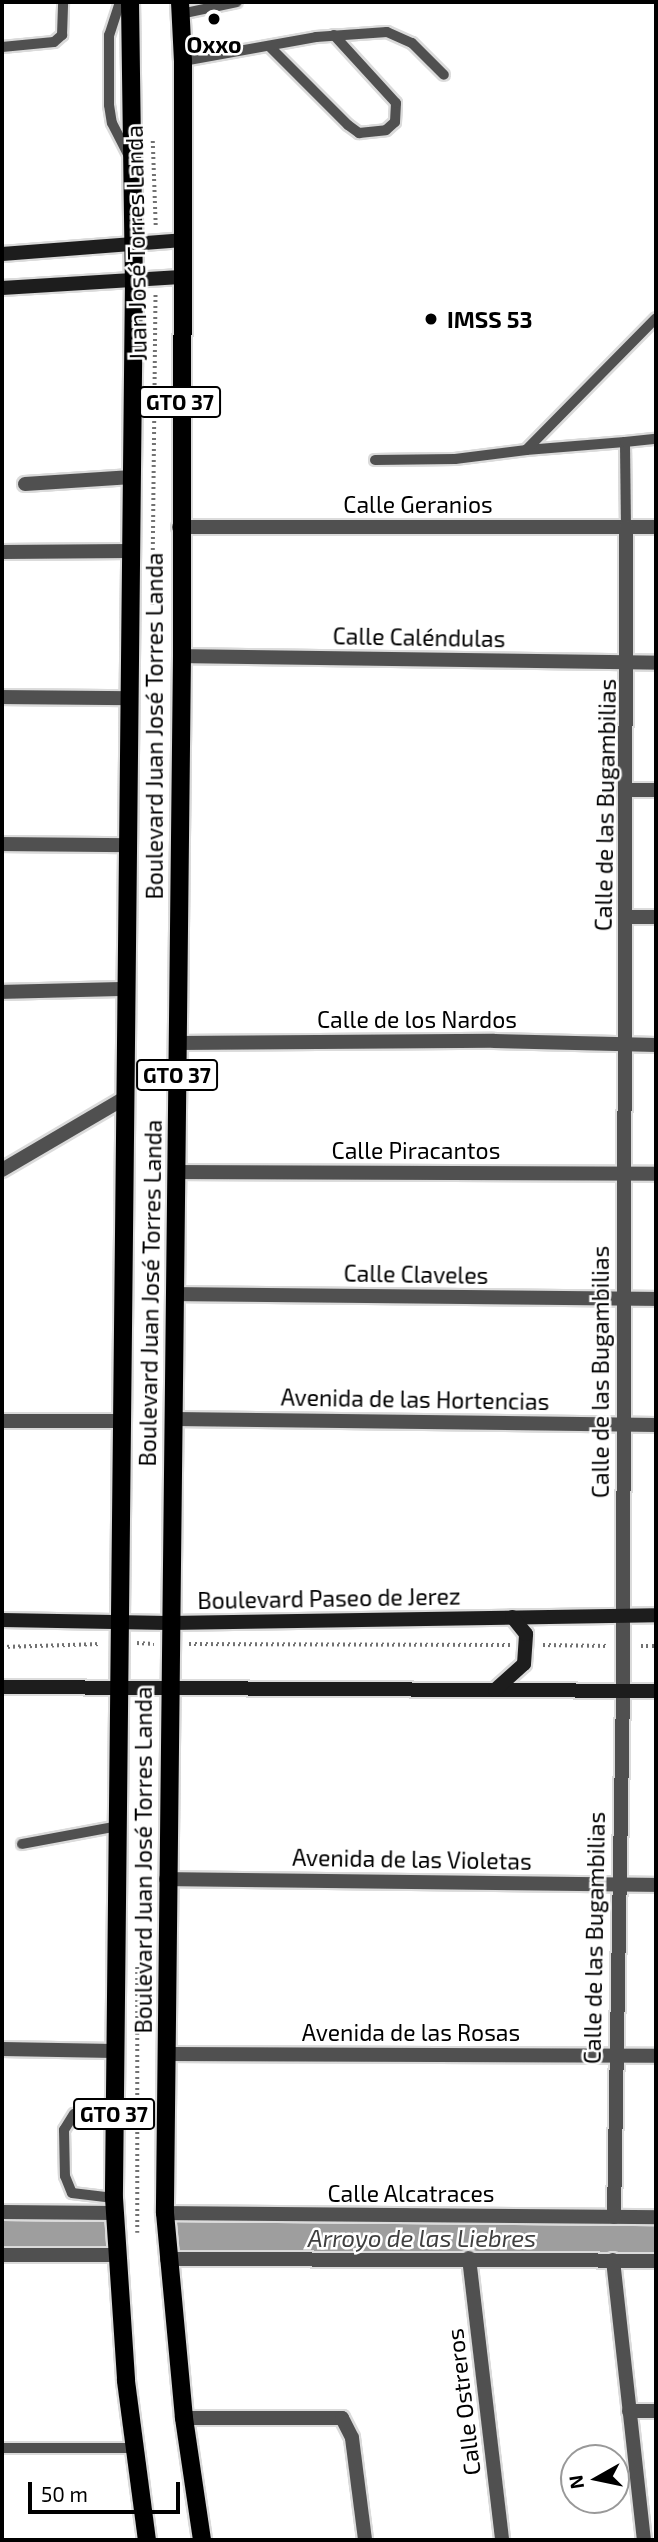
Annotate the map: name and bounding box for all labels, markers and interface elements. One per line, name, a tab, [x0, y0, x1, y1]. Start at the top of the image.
marker: Oxxo	[206, 11, 222, 27]
place label: Oxxo	[186, 30, 242, 58]
street label: Juan José Torres Landa	[120, 124, 152, 362]
place label: IMSS 53	[447, 305, 532, 333]
marker: IMSS 53	[421, 309, 441, 329]
road number: GTO 37	[138, 384, 222, 420]
street label: Calle Geranios	[343, 490, 493, 518]
street label: Boulevard Juan José Torres Landa	[140, 552, 168, 900]
street label: Calle Caléndulas	[332, 622, 506, 652]
street label: Calle de las Bugambilias	[589, 679, 621, 931]
street label: Calle de los Nardos	[317, 1005, 517, 1033]
road number: GTO 37	[135, 1058, 219, 1092]
street label: Boulevard Juan José Torres Landa	[133, 1119, 167, 1467]
street label: Calle Piracantos	[332, 1136, 500, 1164]
street label: Calle de las Bugambilias	[586, 1246, 614, 1498]
street label: Calle Claveles	[343, 1259, 489, 1289]
street label: Avenida de las Hortencias	[280, 1383, 550, 1415]
street label: Boulevard Paseo de Jerez	[197, 1582, 461, 1614]
street label: Boulevard Juan José Torres Landa	[129, 1686, 157, 2034]
street label: Calle de las Bugambilias	[578, 1812, 610, 2064]
street label: Avenida de las Violetas	[292, 1843, 532, 1875]
street label: Avenida de las Rosas	[302, 2018, 520, 2046]
road number: GTO 37	[72, 2096, 156, 2132]
street label: Calle Alcatraces	[327, 2179, 495, 2207]
water label: Arroyo de las Liebres	[308, 2224, 536, 2252]
street label: Calle Ostreros	[440, 2327, 486, 2477]
north arrow	[560, 2444, 630, 2514]
scale bar	[32, 2468, 184, 2512]
text: N	[563, 2473, 588, 2491]
text: 50 m	[41, 2481, 88, 2506]

